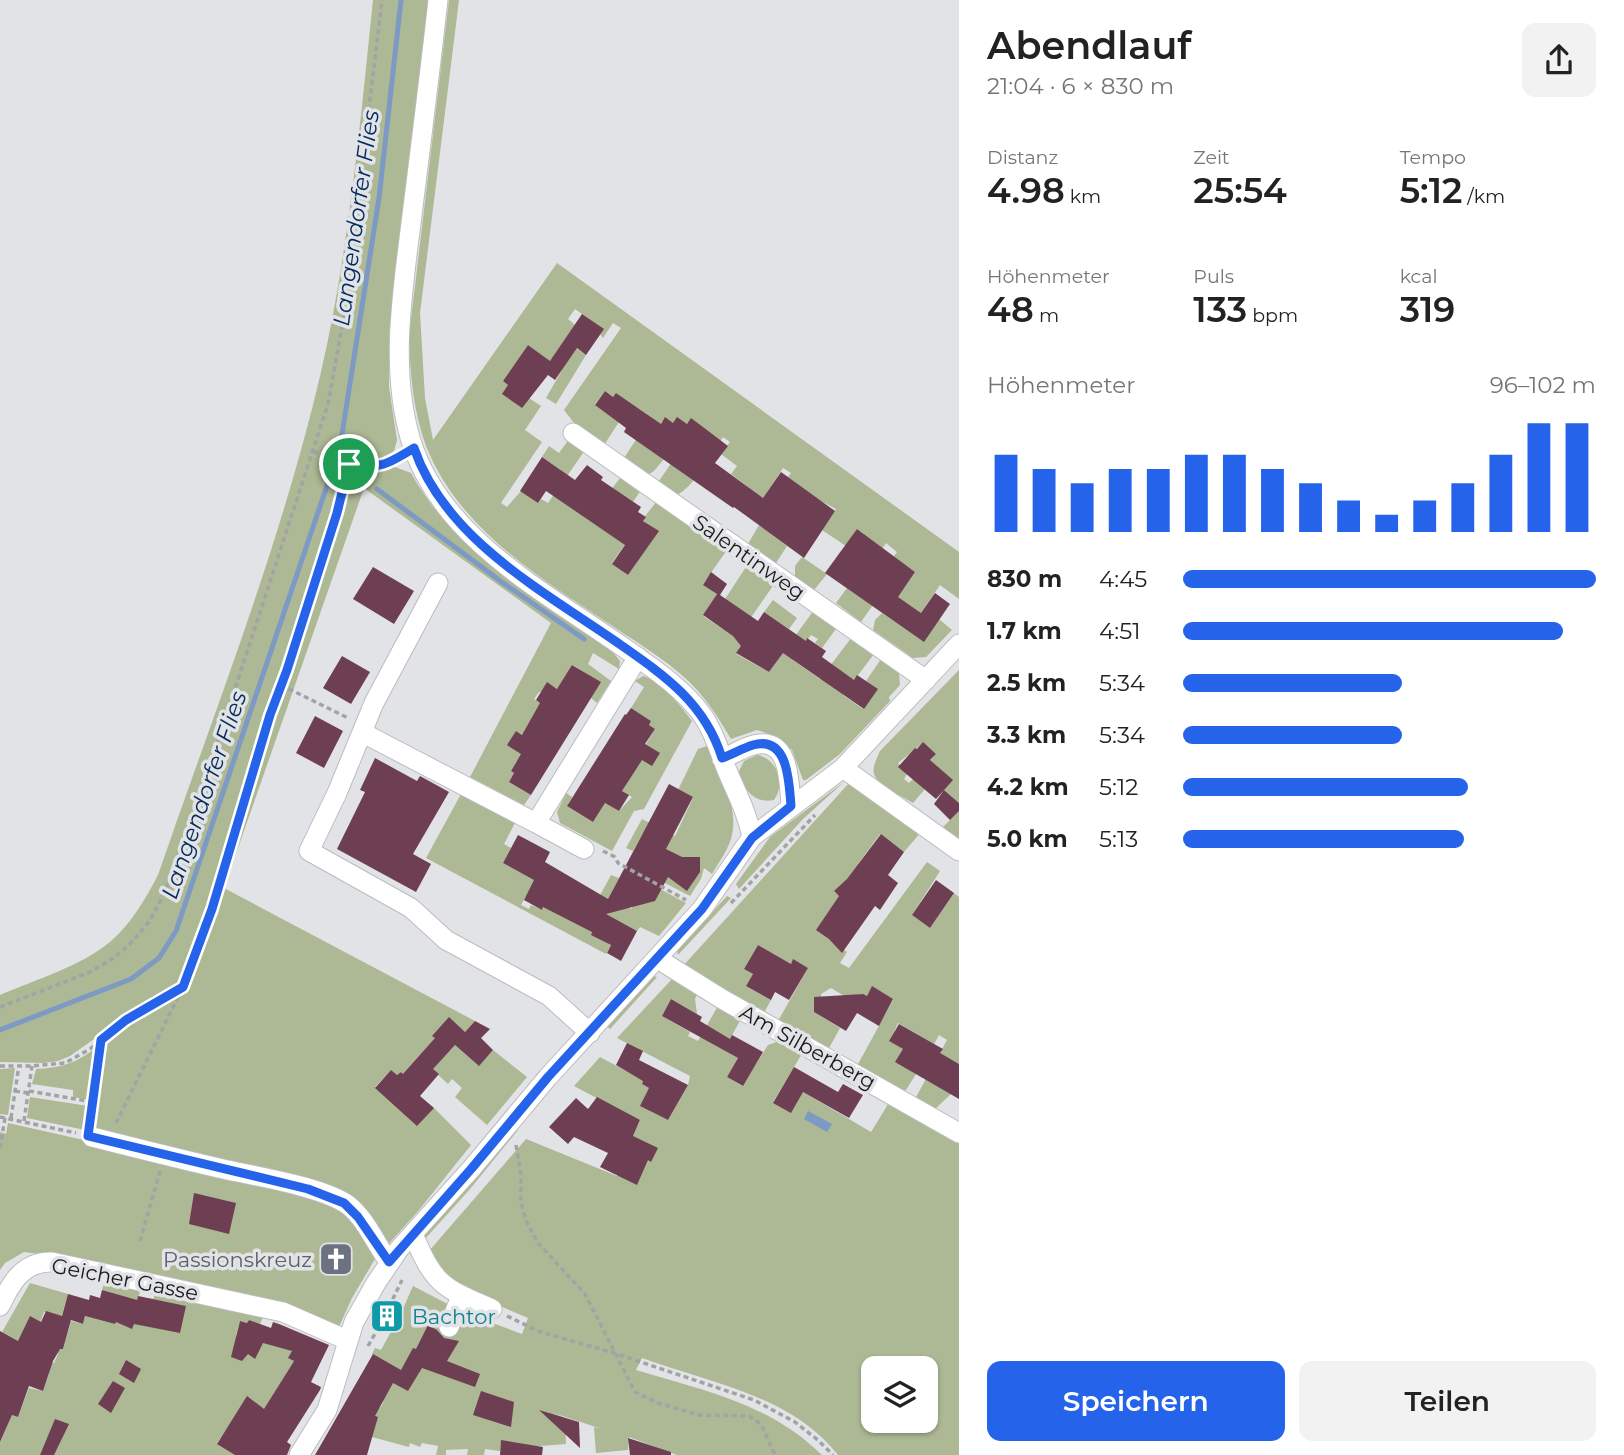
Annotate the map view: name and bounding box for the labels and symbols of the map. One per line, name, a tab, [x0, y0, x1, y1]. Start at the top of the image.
water label: Langendorfer Flies	[327, 108, 385, 328]
pin	[319, 434, 379, 494]
street label: Salentinweg	[688, 509, 810, 605]
water label: Langendorfer Flies	[155, 688, 253, 902]
street label: Am Silberberg	[736, 999, 880, 1095]
church icon: Passionskreuz	[317, 1240, 355, 1278]
place label: Passionskreuz	[163, 1247, 312, 1272]
street label: Geicher Gasse	[50, 1253, 200, 1305]
building icon: Bachtor	[368, 1297, 406, 1335]
place label: Bachtor	[412, 1304, 496, 1329]

